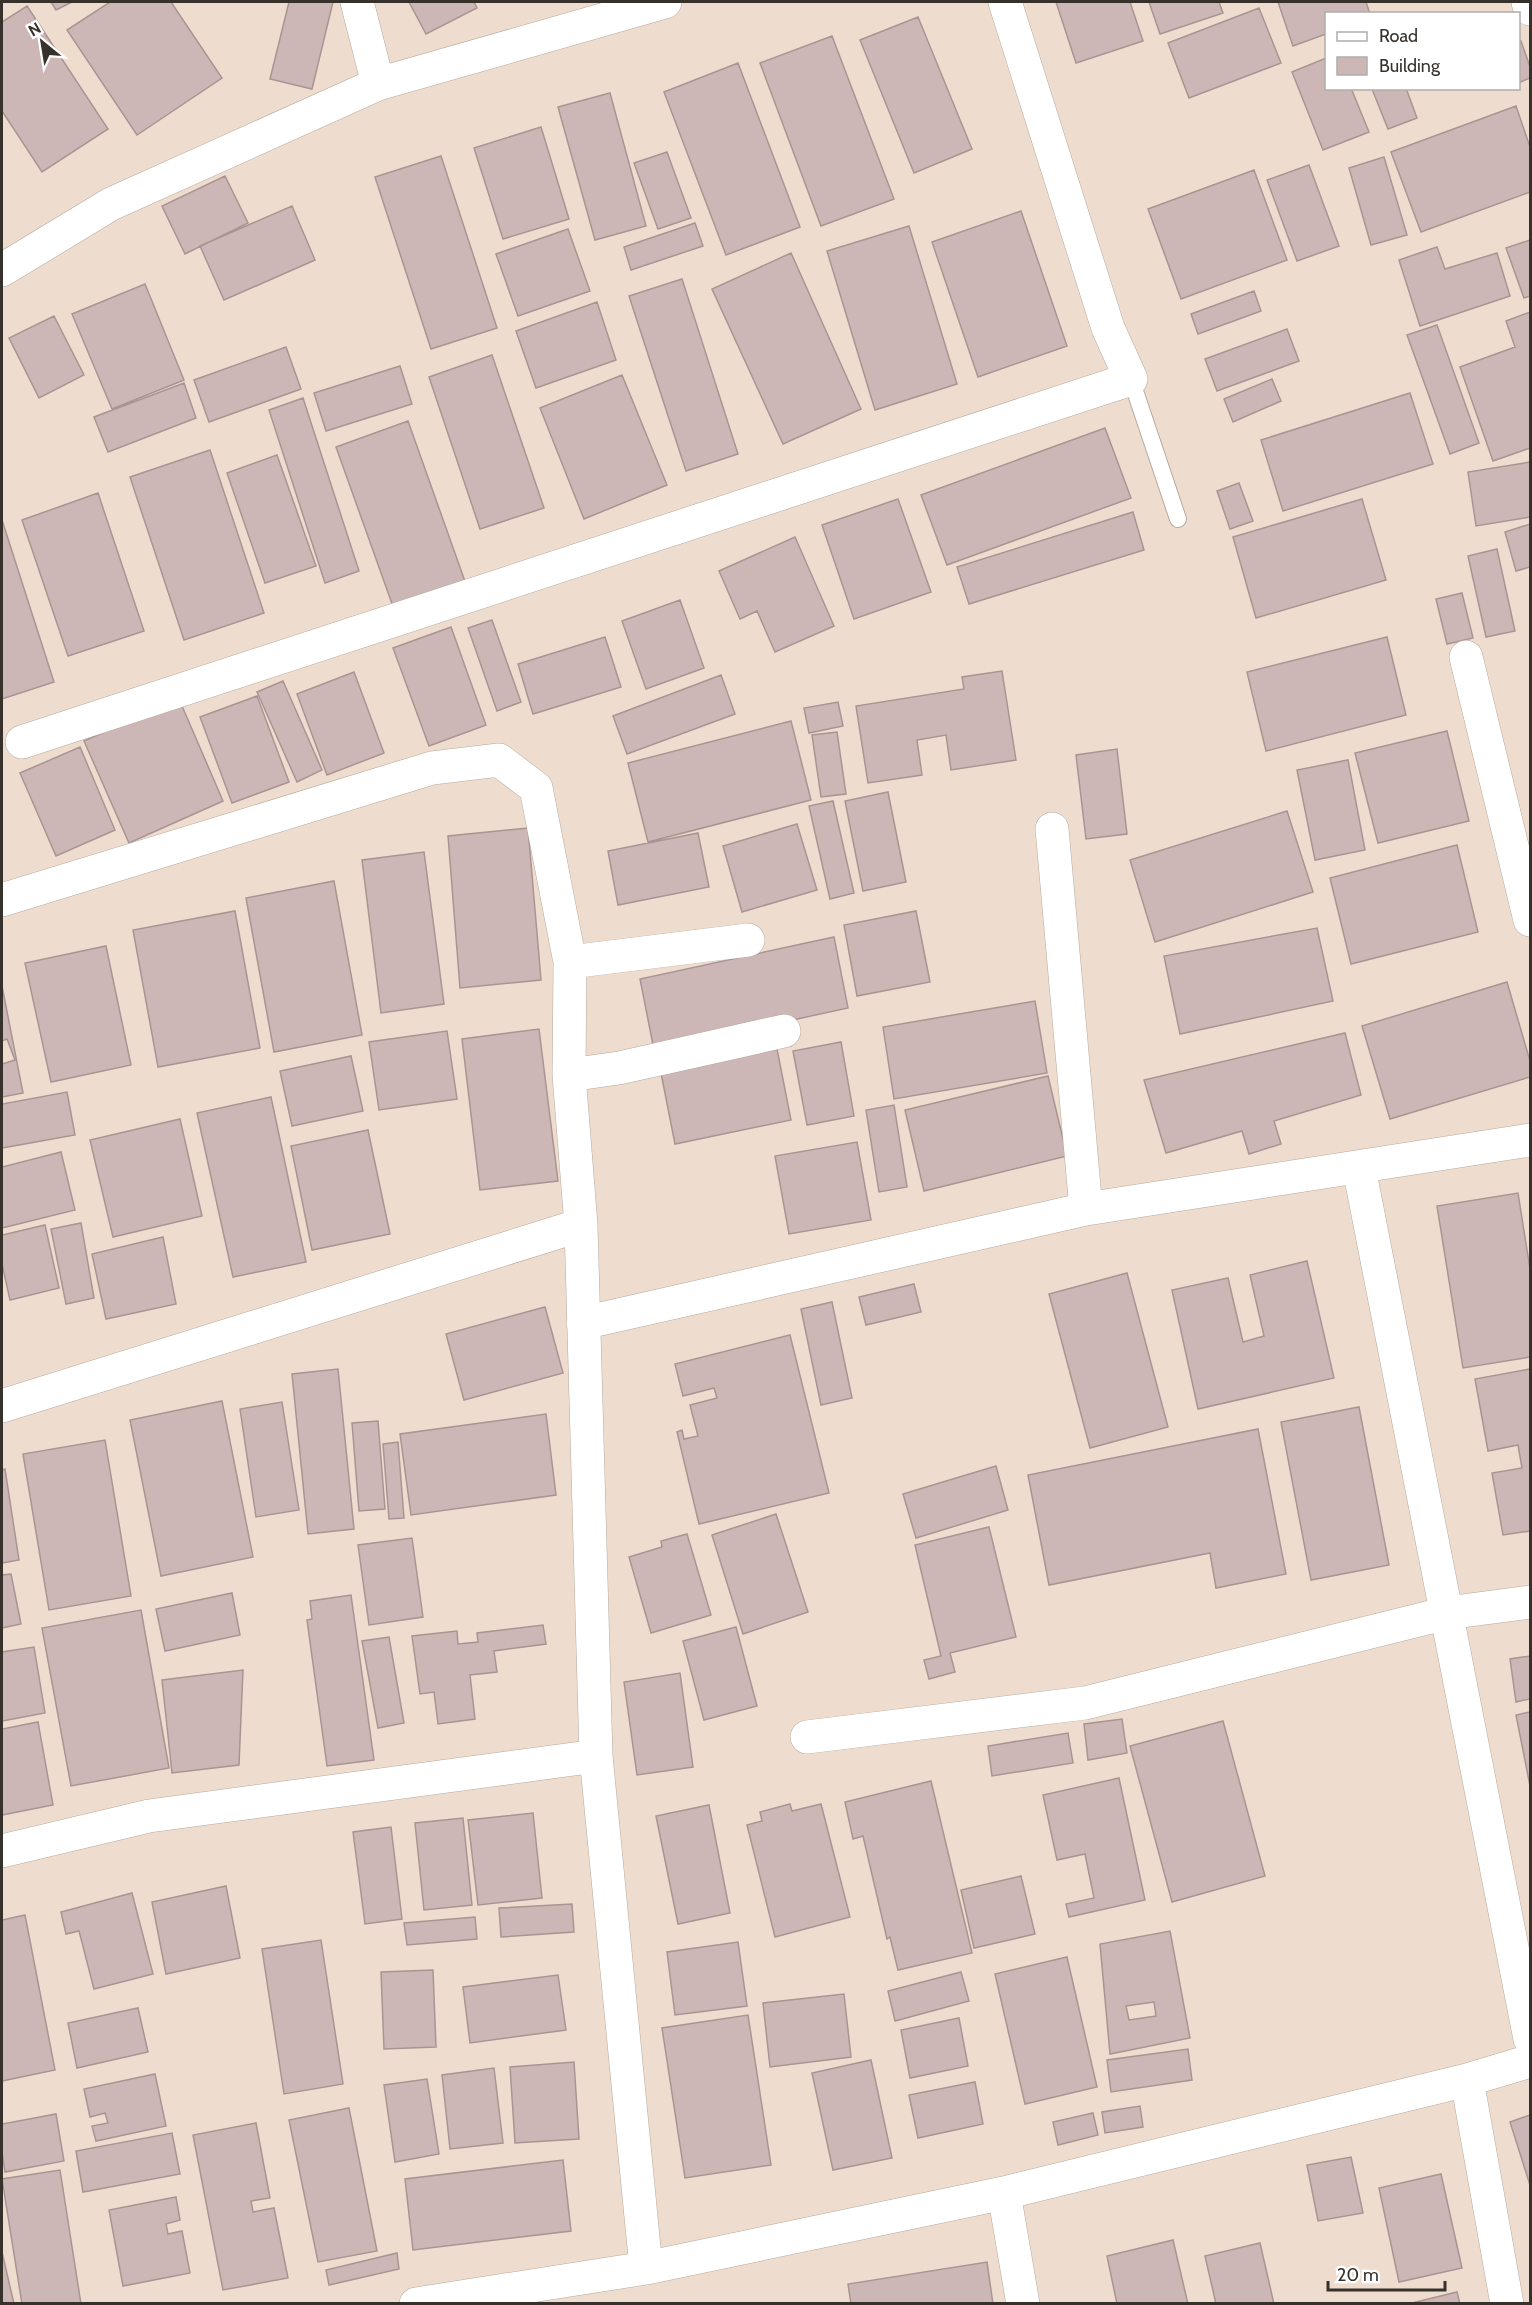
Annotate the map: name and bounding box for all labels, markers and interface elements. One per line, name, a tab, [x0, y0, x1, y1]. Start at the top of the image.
north arrow	[12, 12, 72, 72]
legend	[1325, 12, 1520, 90]
text: N	[25, 18, 44, 40]
text: Road	[1379, 25, 1418, 47]
text: Building	[1379, 55, 1441, 77]
scale bar	[1328, 2254, 1445, 2292]
text: 20 m	[1337, 2264, 1379, 2286]

